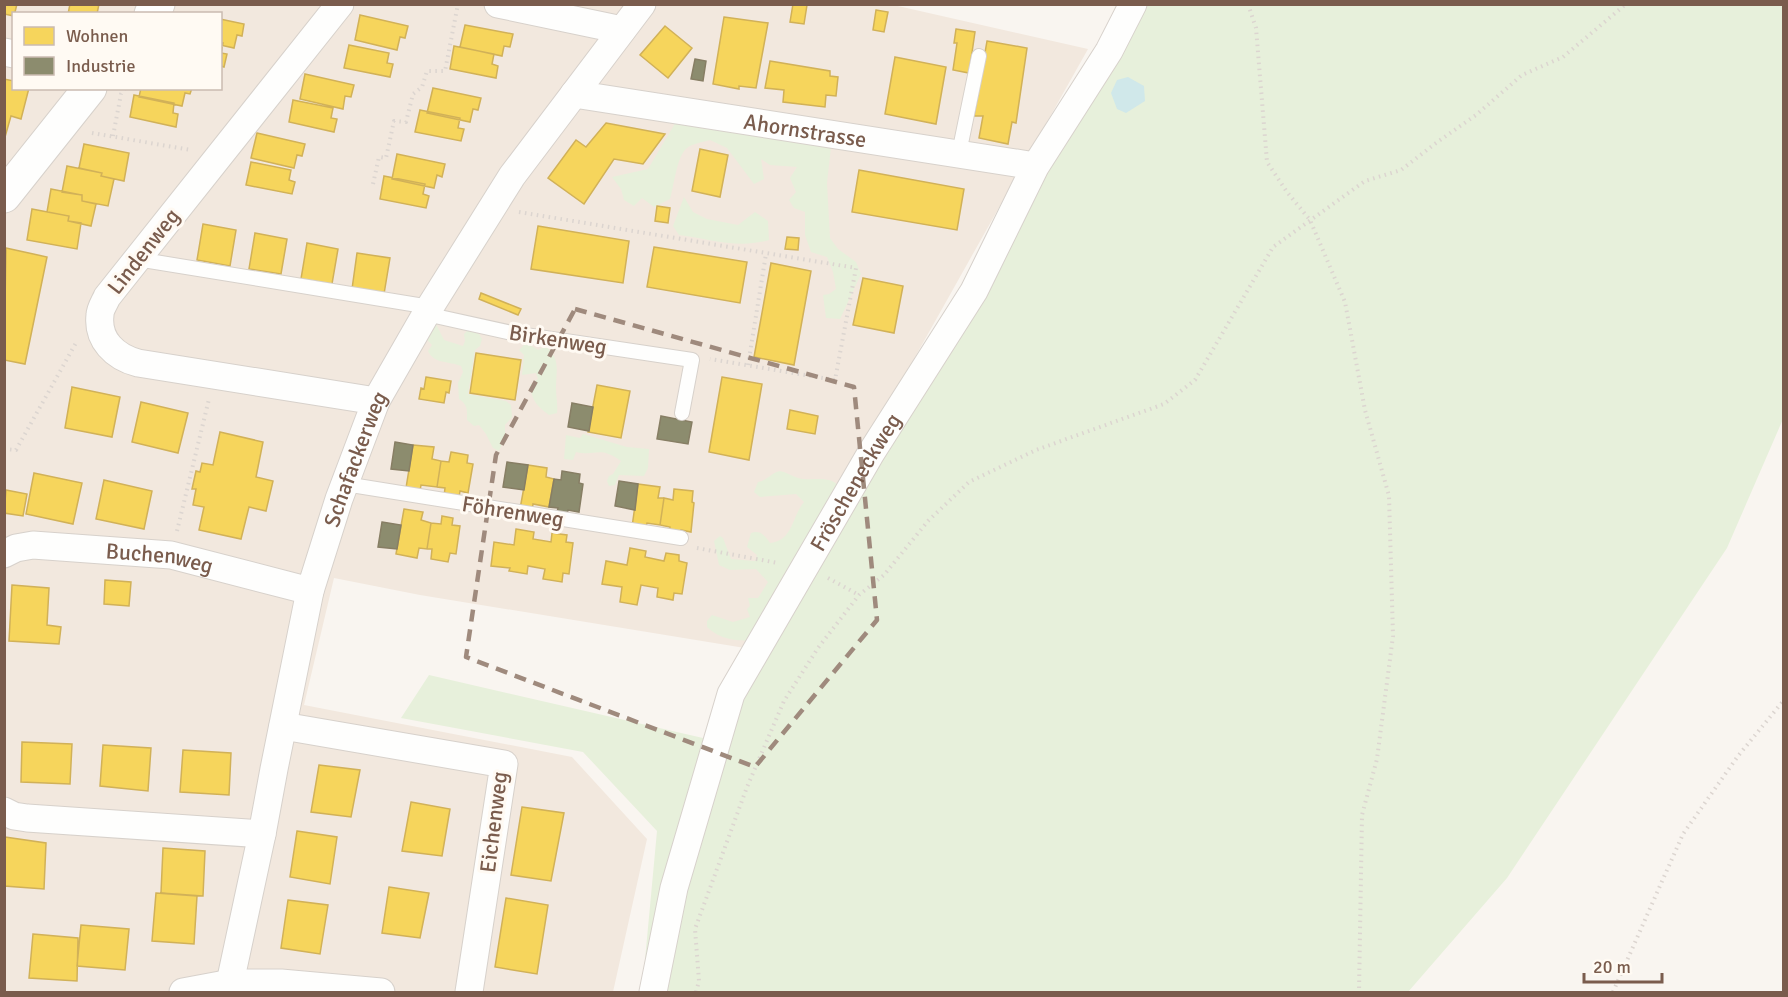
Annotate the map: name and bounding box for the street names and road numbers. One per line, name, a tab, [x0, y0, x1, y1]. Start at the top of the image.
street label: Ahornstrasse	[742, 108, 868, 153]
street label: Lindenweg	[101, 203, 185, 300]
street label: Birkenweg	[507, 318, 609, 361]
street label: Schafackerweg	[318, 386, 393, 530]
street label: Fröscheneckweg	[804, 408, 907, 556]
street label: Föhrenweg	[460, 490, 566, 533]
street label: Buchenweg	[105, 537, 216, 579]
street label: Eichenweg	[474, 770, 513, 874]

